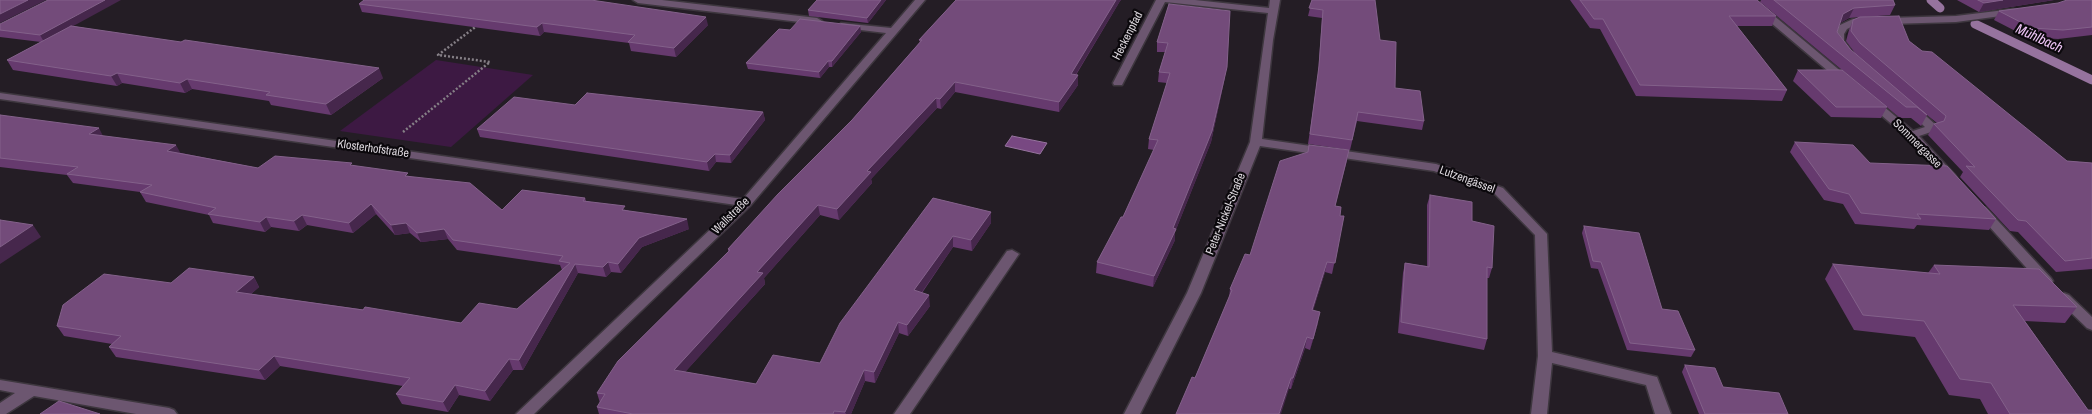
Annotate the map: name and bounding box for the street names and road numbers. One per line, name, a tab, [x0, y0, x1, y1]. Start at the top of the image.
street label: Heckenpfad	[1110, 9, 1146, 63]
street label: Sommergasse	[1889, 116, 1945, 172]
street label: Klosterhofstraße	[336, 137, 410, 161]
street label: Lutzengässel	[1437, 163, 1497, 197]
street label: Peter-Nickel-Straße	[1203, 171, 1249, 257]
street label: Wallstraße	[709, 194, 753, 238]

